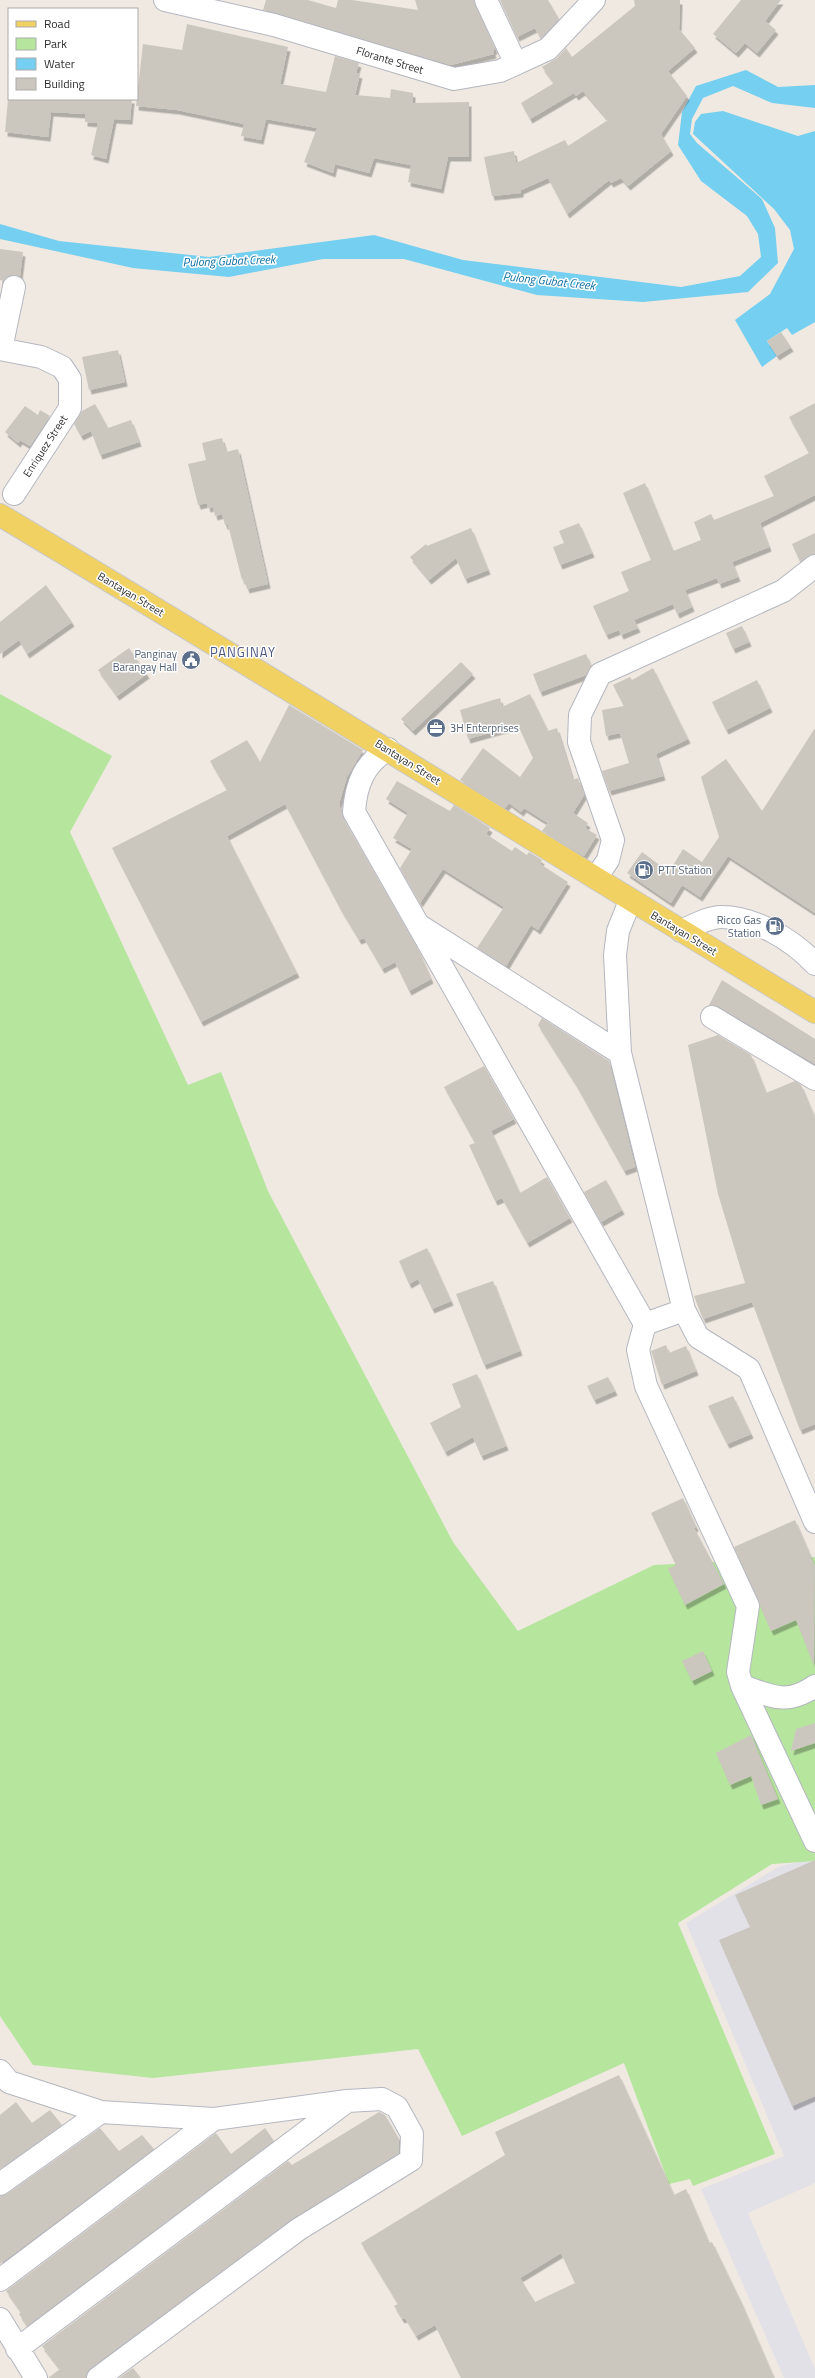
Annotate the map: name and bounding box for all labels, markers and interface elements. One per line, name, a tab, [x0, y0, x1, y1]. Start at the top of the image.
legend	[8, 8, 138, 100]
text: Road	[44, 14, 70, 33]
text: Park	[44, 34, 67, 53]
street label: Florante Street	[354, 42, 426, 78]
text: Water	[44, 54, 75, 73]
text: Building	[44, 74, 85, 93]
water label: Pulong Gubat Creek	[182, 249, 277, 272]
water label: Pulong Gubat Creek	[502, 266, 598, 295]
street label: Enriquez Street	[19, 412, 71, 480]
street label: Bantayan Street	[95, 568, 167, 620]
district label: PANGINAY	[210, 642, 276, 662]
place label: Panginay Barangay Hall	[113, 646, 178, 675]
public building icon: Panginay Barangay Hall	[180, 649, 202, 671]
office icon: 3H Enterprises	[425, 717, 447, 739]
place label: 3H Enterprises	[450, 720, 519, 736]
street label: Bantayan Street	[372, 735, 444, 789]
fuel station icon: PTT Station	[633, 859, 655, 881]
place label: PTT Station	[658, 862, 712, 878]
street label: Bantayan Street	[648, 907, 720, 959]
place label: Ricco Gas Station	[717, 912, 761, 941]
fuel station icon: Ricco Gas Station	[764, 915, 786, 937]

